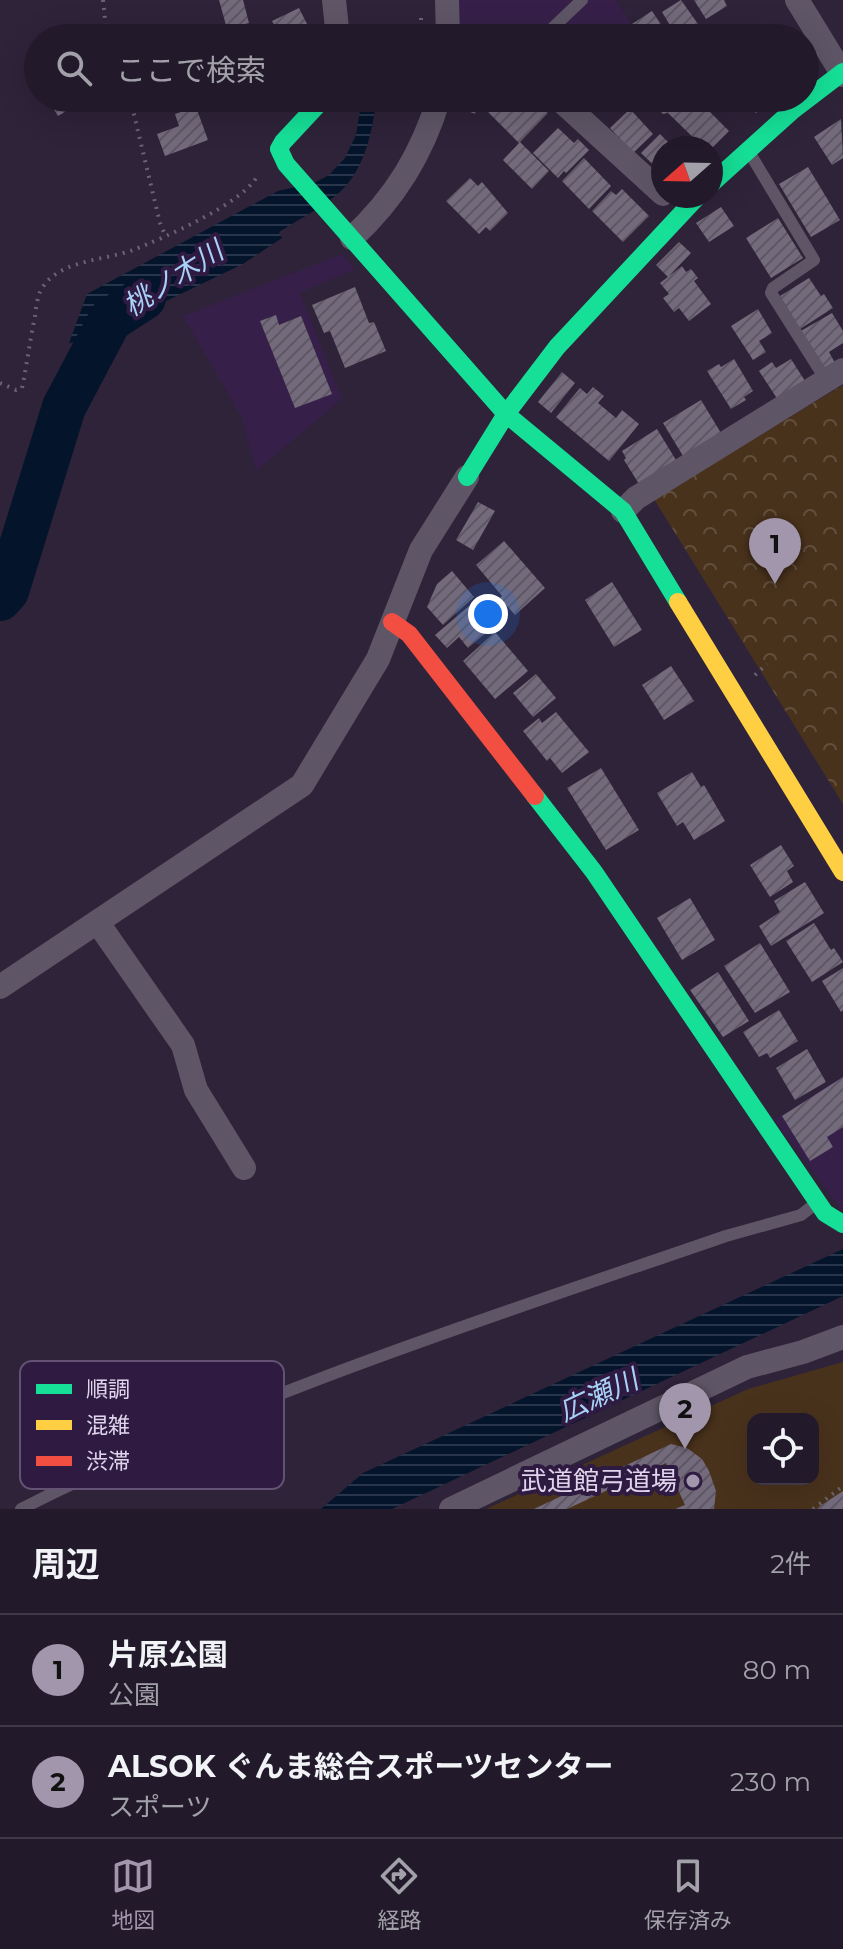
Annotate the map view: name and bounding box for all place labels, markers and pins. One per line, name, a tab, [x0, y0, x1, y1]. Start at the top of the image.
pin: 1	[749, 518, 801, 584]
pin: 2	[659, 1383, 711, 1449]
place label: 武道館弓道場	[521, 1465, 677, 1497]
marker: 武道館弓道場	[684, 1472, 702, 1490]

